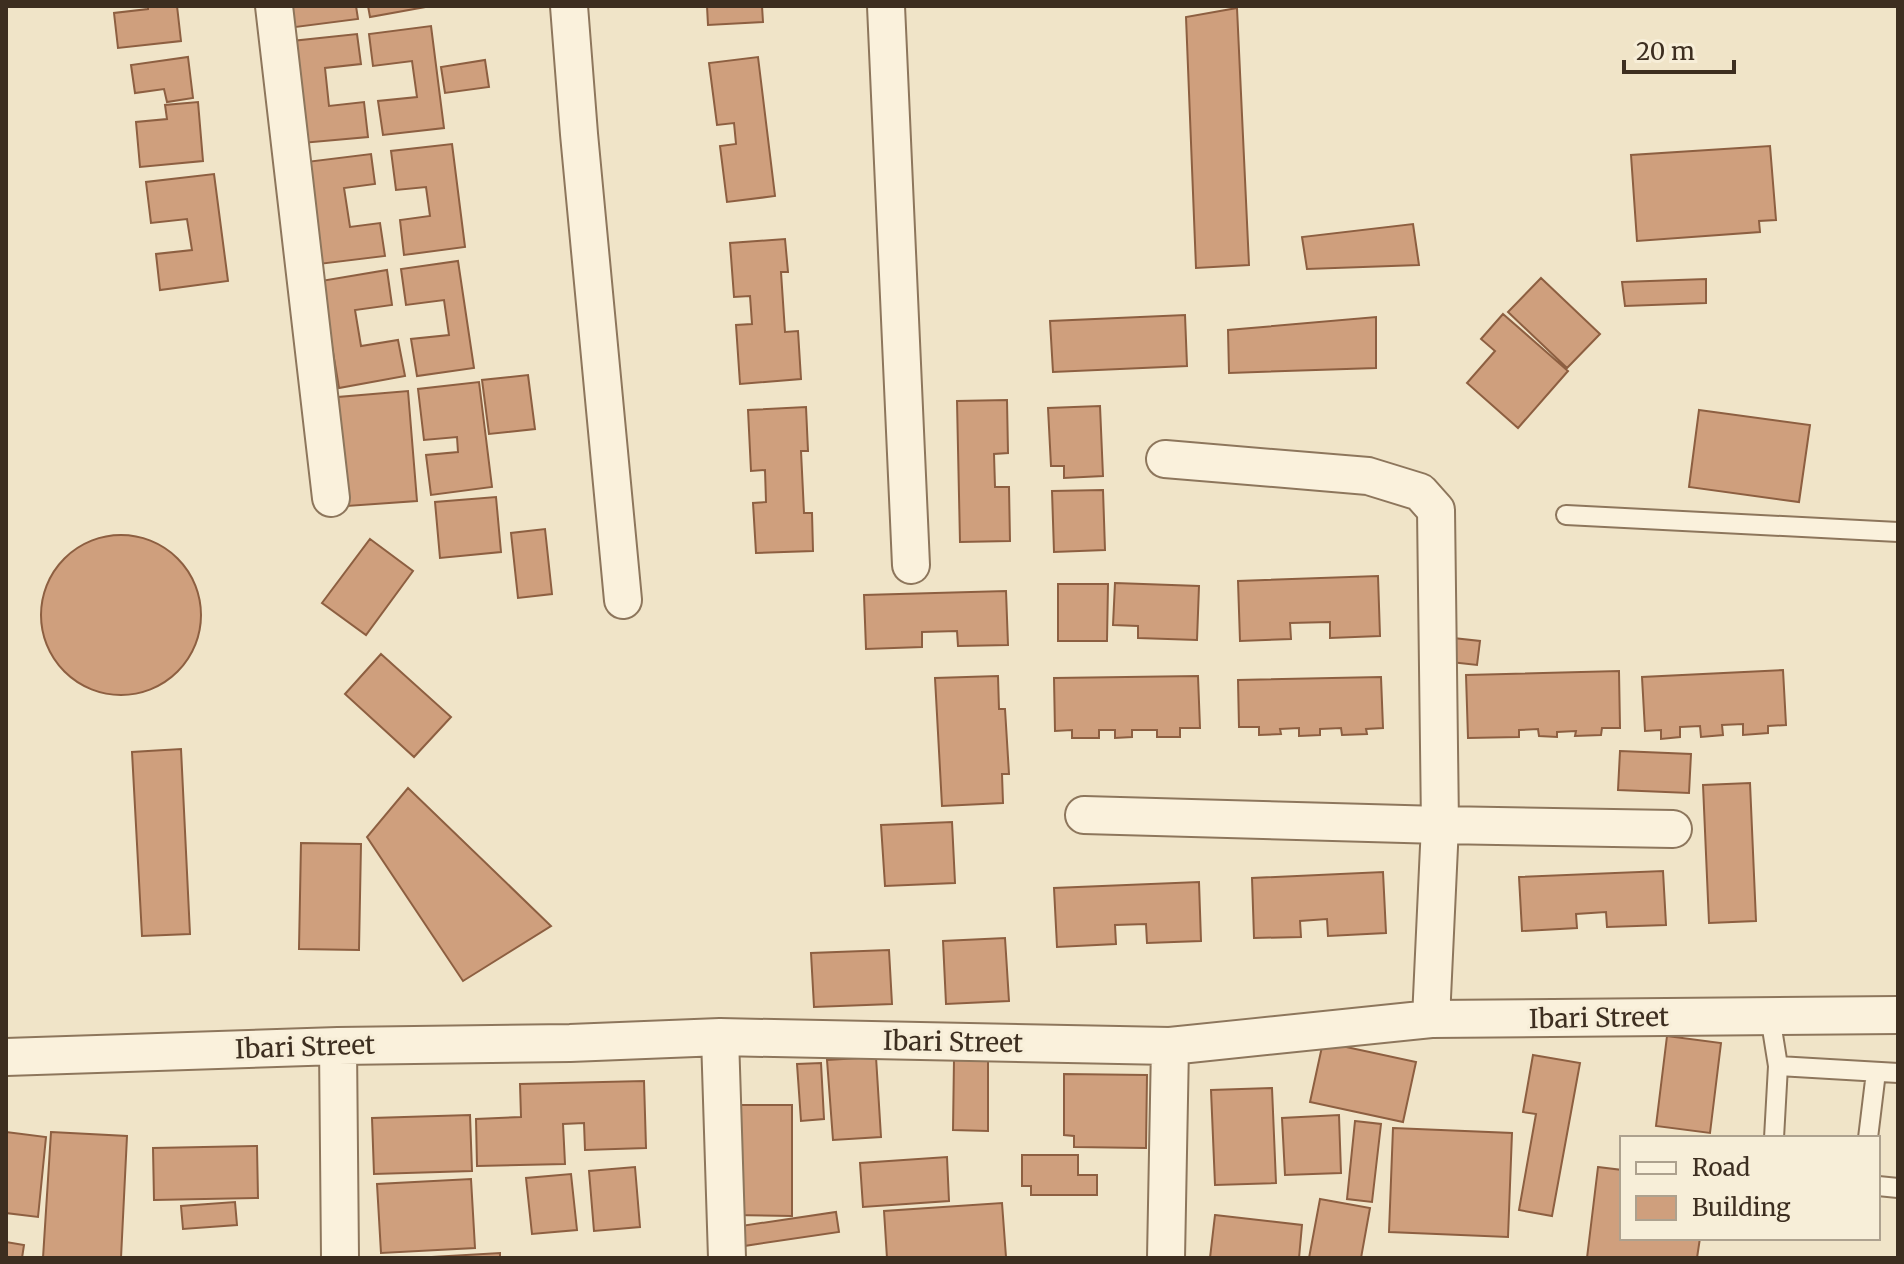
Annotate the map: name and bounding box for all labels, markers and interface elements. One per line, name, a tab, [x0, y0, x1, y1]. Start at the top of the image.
scale bar	[1624, 24, 1734, 74]
text: 20 m	[1636, 36, 1695, 67]
street label: Ibari Street	[1529, 1000, 1669, 1035]
street label: Ibari Street	[883, 1024, 1023, 1059]
street label: Ibari Street	[234, 1028, 376, 1065]
legend	[1620, 1136, 1880, 1240]
text: Road	[1692, 1152, 1750, 1183]
text: Building	[1692, 1192, 1791, 1223]

